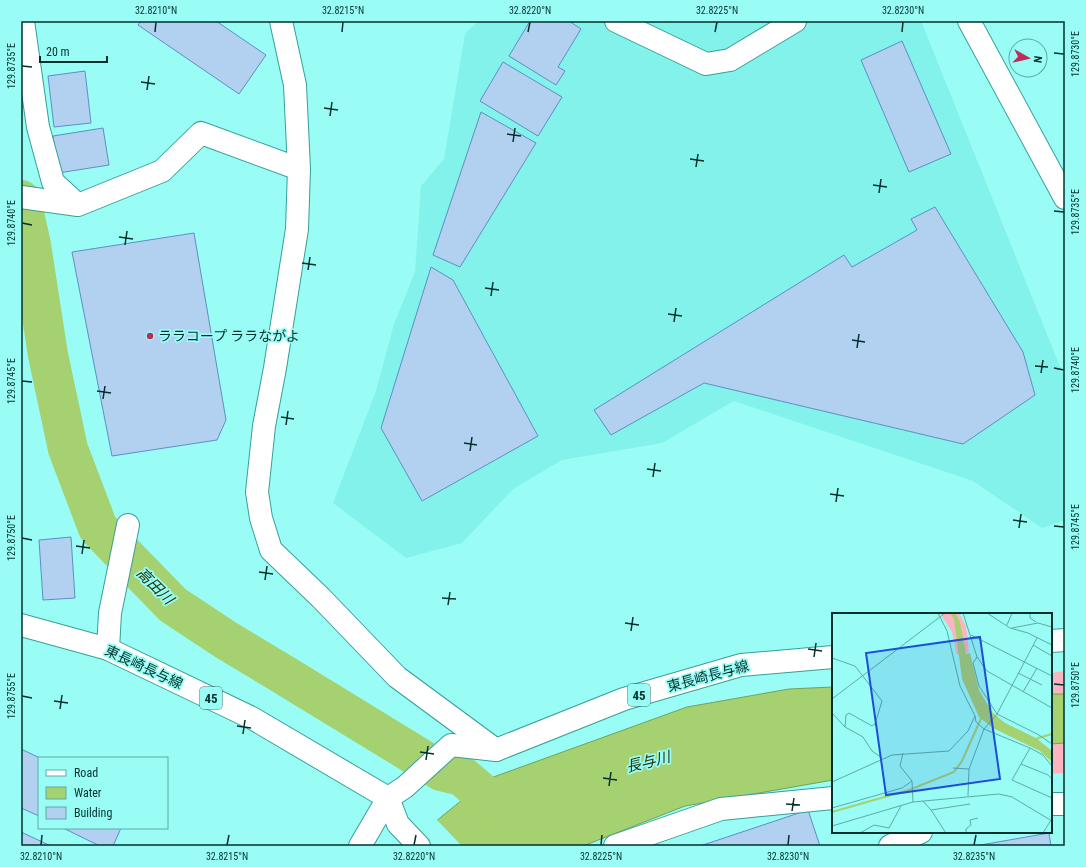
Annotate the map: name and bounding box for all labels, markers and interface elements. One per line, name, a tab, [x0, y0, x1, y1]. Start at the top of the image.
text: 32.8210°N	[135, 5, 177, 16]
text: 32.8215°N	[322, 5, 364, 16]
text: 32.8220°N	[509, 5, 551, 16]
text: 32.8225°N	[696, 5, 738, 16]
text: 32.8230°N	[882, 5, 924, 16]
text: 129.8730°E	[1070, 31, 1081, 77]
scale bar	[40, 38, 107, 64]
north arrow	[1008, 38, 1048, 78]
text: 129.8735°E	[6, 43, 17, 89]
text: 20 m	[46, 45, 70, 59]
text: N	[1030, 55, 1044, 64]
text: 129.8735°E	[1070, 189, 1081, 235]
text: 129.8740°E	[6, 200, 17, 246]
place label: ララコープ ララながよ	[158, 328, 300, 344]
marker: ララコープ ララながよ	[145, 331, 155, 341]
text: 129.8740°E	[1070, 347, 1081, 393]
text: 129.8745°E	[6, 358, 17, 404]
text: 129.8745°E	[1070, 504, 1081, 550]
text: 129.8750°E	[6, 515, 17, 561]
water label: 高田川	[133, 564, 179, 610]
inset map	[832, 613, 1052, 833]
street label: 東長崎長与線	[103, 642, 185, 692]
street label: 東長崎長与線	[665, 657, 751, 695]
text: 129.8750°E	[1070, 662, 1081, 708]
text: 129.8755°E	[6, 673, 17, 719]
road number: 45	[628, 684, 650, 706]
road number: 45	[200, 687, 222, 709]
water label: 長与川	[624, 747, 674, 776]
legend	[38, 757, 168, 829]
text: Road	[74, 766, 98, 780]
text: Water	[74, 786, 102, 800]
text: Building	[74, 806, 112, 820]
text: 32.8210°N	[20, 851, 62, 862]
text: 32.8215°N	[206, 851, 248, 862]
text: 32.8220°N	[393, 851, 435, 862]
text: 32.8225°N	[580, 851, 622, 862]
text: 32.8230°N	[767, 851, 809, 862]
text: 32.8235°N	[953, 851, 995, 862]

